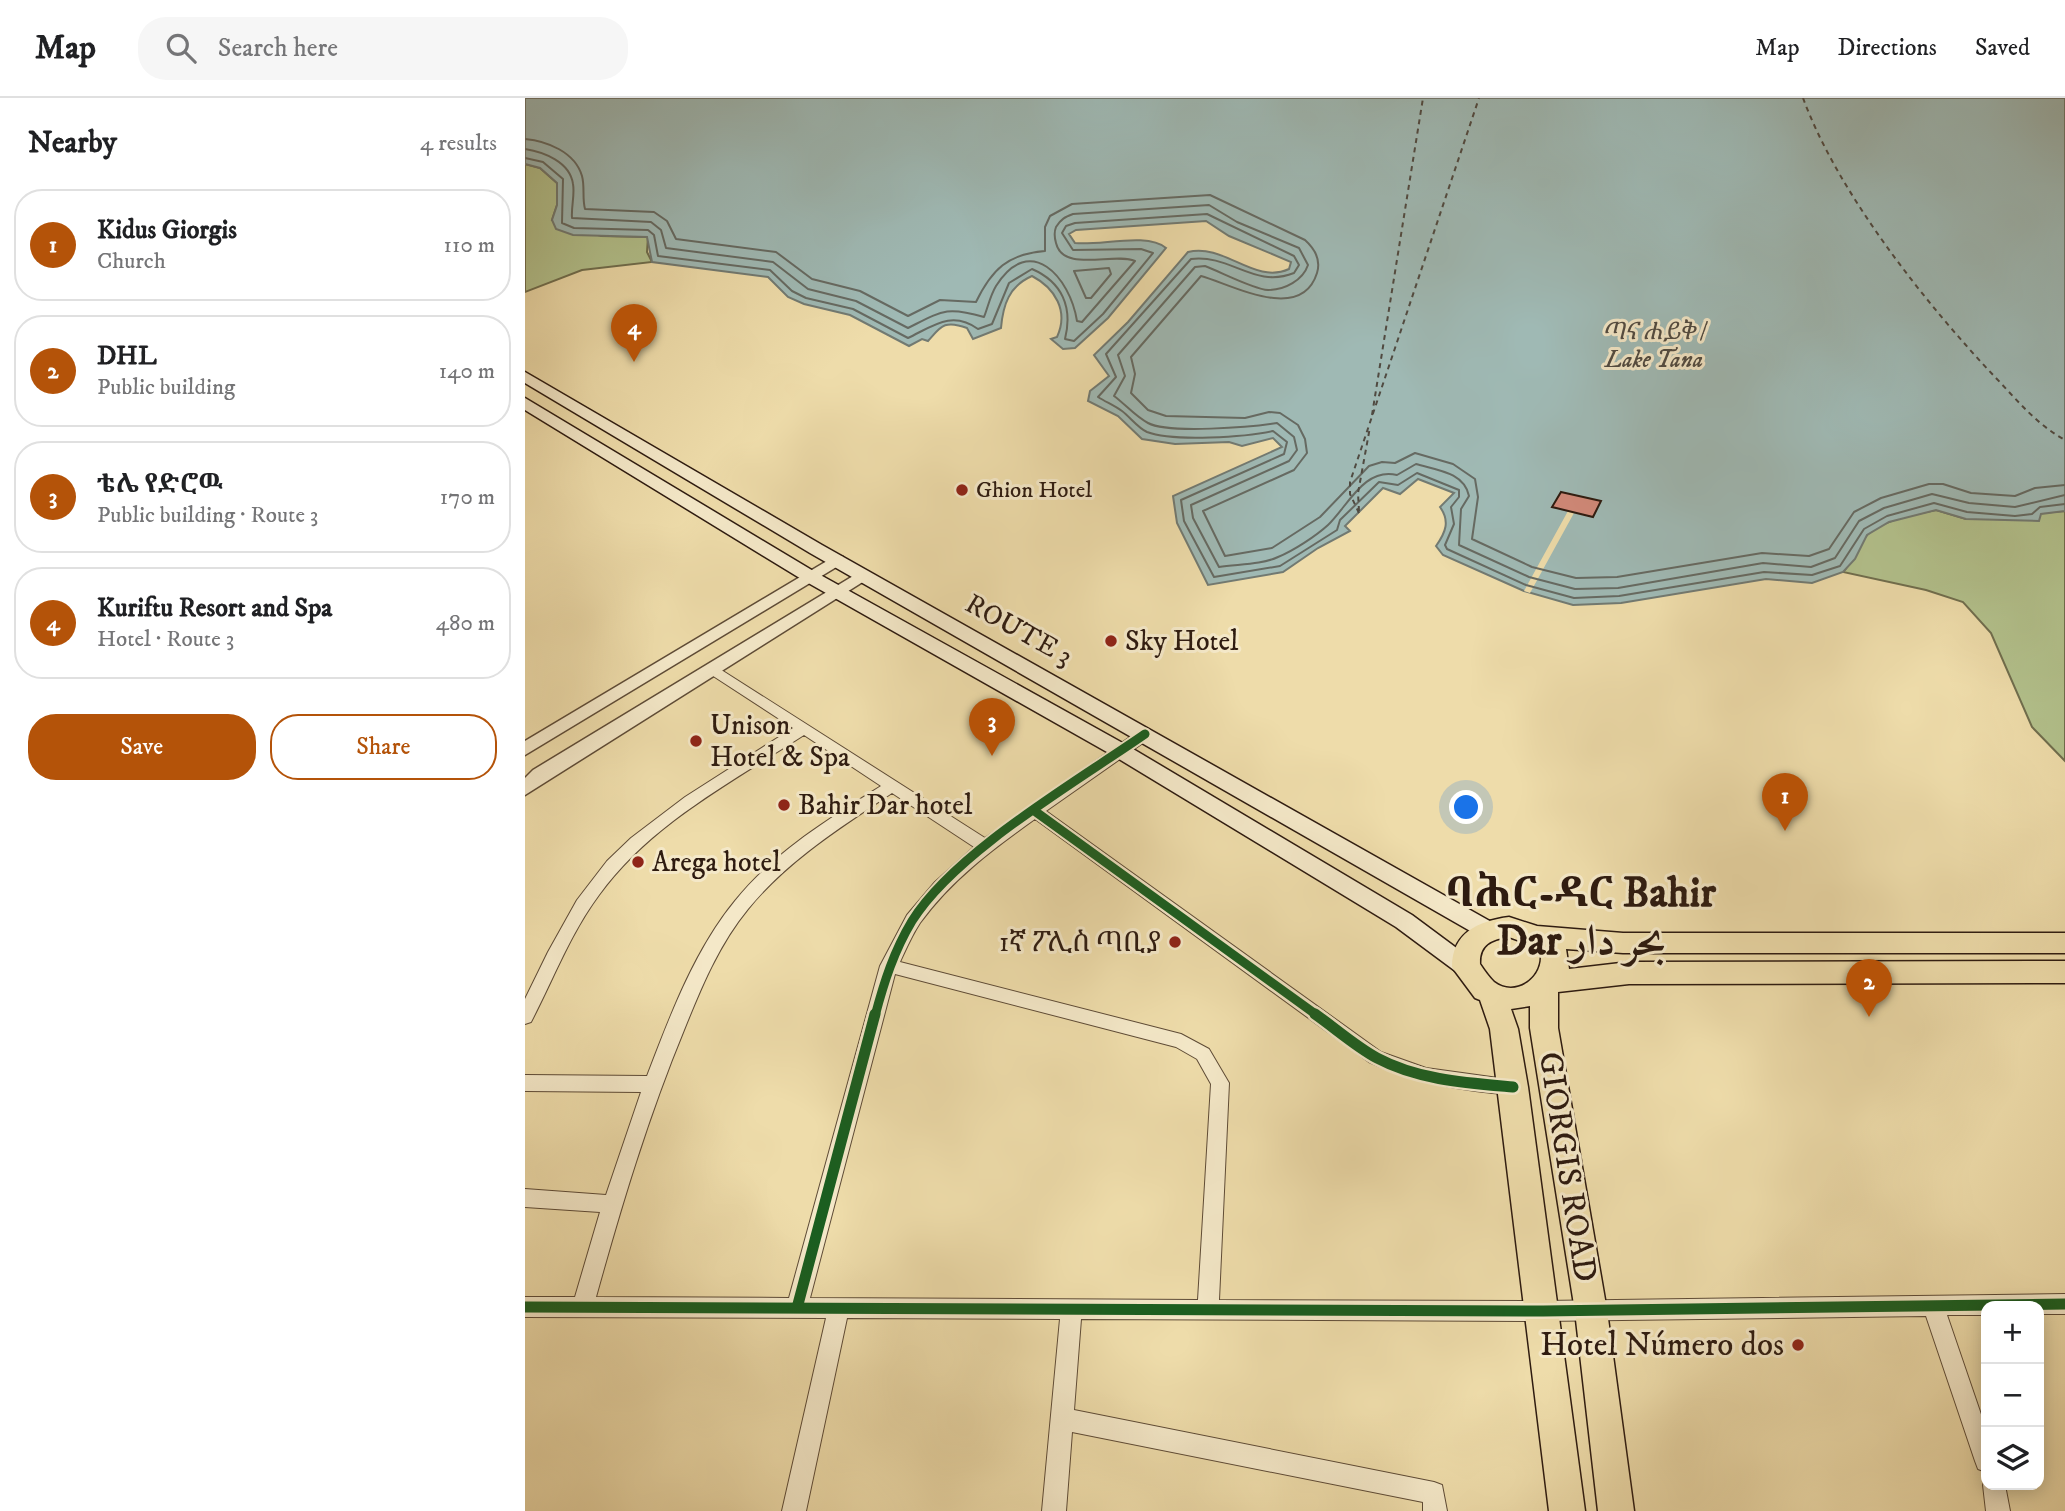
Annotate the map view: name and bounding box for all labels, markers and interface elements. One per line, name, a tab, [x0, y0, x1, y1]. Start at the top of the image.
search box	[138, 17, 628, 80]
text: Map	[35, 28, 96, 69]
icon: search	[162, 29, 200, 67]
text: Search here	[218, 32, 338, 65]
text: Map	[1755, 33, 1800, 63]
text: Directions	[1838, 33, 1937, 63]
text: Saved	[1975, 33, 2030, 63]
text: Nearby	[28, 125, 117, 162]
text: 4 results	[420, 129, 497, 158]
text: Kidus Giorgis	[97, 214, 237, 247]
text: 1	[49, 231, 57, 260]
text: 110 m	[444, 231, 495, 260]
text: Church	[97, 247, 166, 276]
pin: 4	[611, 304, 657, 362]
water label: ጣና ሐይቅ / Lake Tana	[1602, 317, 1708, 375]
text: DHL	[97, 340, 157, 373]
text: 2	[47, 357, 59, 386]
text: 140 m	[439, 357, 495, 386]
text: Public building	[97, 373, 235, 402]
text: ቴሌ የድሮዉ	[97, 468, 223, 501]
place label: Ghion Hotel	[976, 476, 1092, 505]
marker: Ghion Hotel	[954, 482, 970, 498]
text: 3	[49, 483, 57, 512]
text: 170 m	[440, 483, 495, 512]
text: Public building · Route 3	[97, 501, 318, 530]
street label: ROUTE 3	[959, 586, 1079, 674]
text: Kuriftu Resort and Spa	[97, 592, 332, 625]
text: 4	[46, 609, 60, 638]
text: 480 m	[436, 609, 495, 638]
place label: Sky Hotel	[1125, 624, 1239, 659]
text: Hotel · Route 3	[97, 625, 234, 654]
marker: Sky Hotel	[1103, 633, 1119, 649]
pin: 3	[969, 698, 1015, 756]
place label: Unison Hotel & Spa	[710, 708, 850, 775]
button: Save	[28, 714, 256, 780]
button: Share	[270, 714, 497, 780]
marker: Unison Hotel & Spa	[688, 733, 704, 749]
pin: 1	[1762, 773, 1808, 831]
place label: Bahir Dar hotel	[798, 788, 973, 823]
your location	[1449, 790, 1483, 824]
marker: Bahir Dar hotel	[776, 797, 792, 813]
place label: Arega hotel	[652, 845, 781, 880]
marker: Arega hotel	[630, 854, 646, 870]
district label: ባሕር-ዳር Bahir Dar بحر دار	[1446, 868, 1716, 968]
place label: 1ኛ ፖሊስ ጣቢያ	[999, 925, 1161, 960]
marker: 1ኛ ፖሊስ ጣቢያ	[1167, 934, 1183, 950]
pin: 2	[1846, 959, 1892, 1017]
street label: GIORGIS ROAD	[1529, 1049, 1605, 1285]
map controls	[1981, 1301, 2044, 1490]
button: +	[1981, 1301, 2044, 1364]
place label: Hotel Número dos	[1540, 1325, 1784, 1366]
marker: Hotel Número dos	[1790, 1337, 1806, 1353]
button: −	[1981, 1364, 2044, 1427]
button: layers	[1981, 1427, 2044, 1490]

